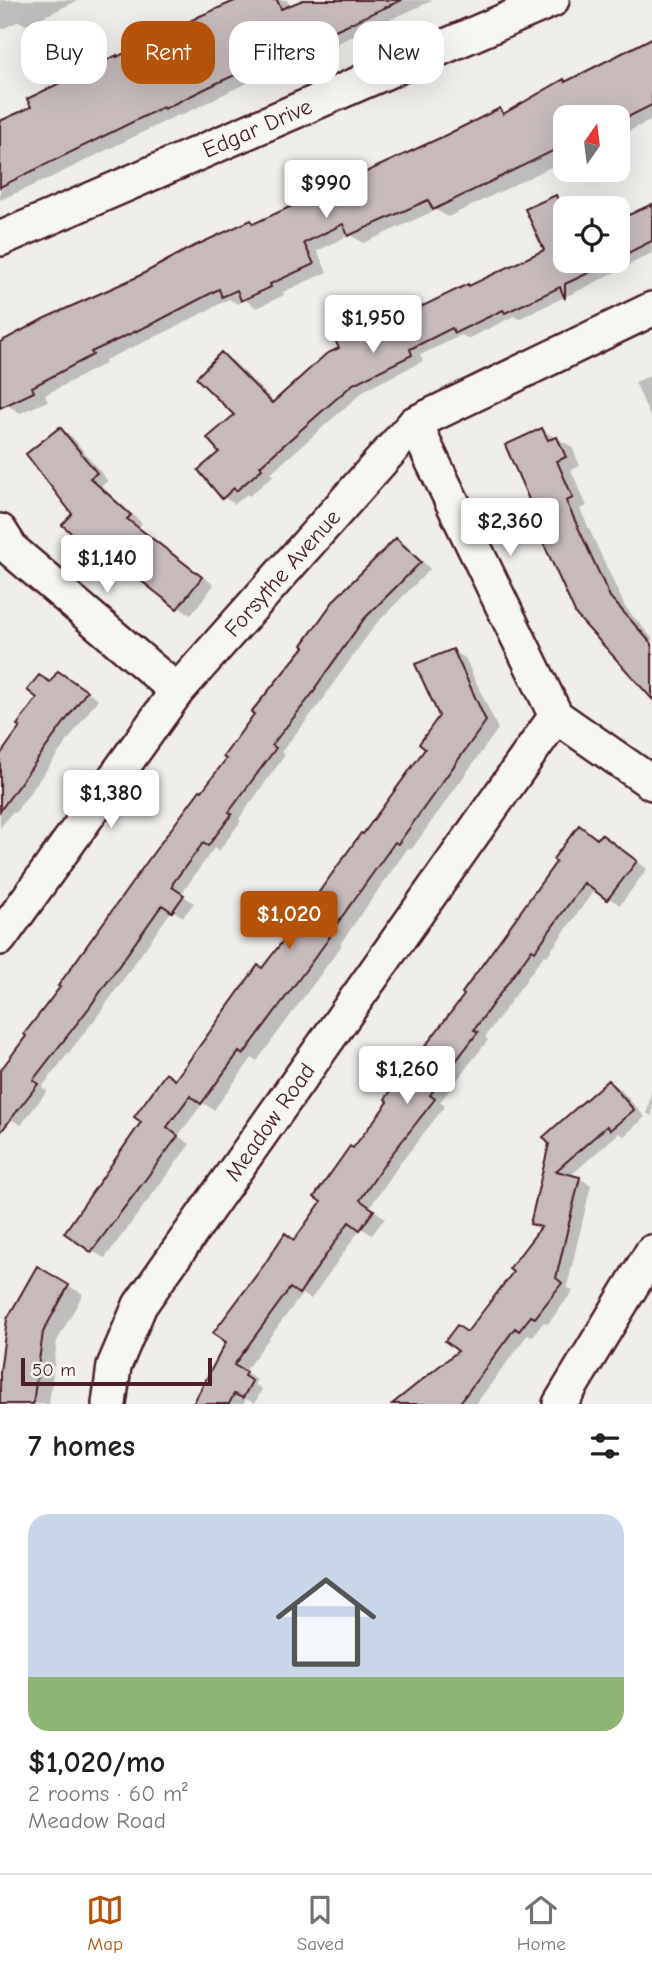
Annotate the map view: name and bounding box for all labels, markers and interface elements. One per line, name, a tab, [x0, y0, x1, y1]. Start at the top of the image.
chip: Buy	[21, 21, 107, 84]
chip: Rent	[121, 21, 215, 84]
chip: Filters	[229, 21, 339, 84]
chip: New	[353, 21, 444, 84]
street label: Edgar Drive	[198, 92, 316, 163]
north arrow	[553, 105, 630, 182]
map controls	[553, 105, 630, 273]
pin: $990	[285, 160, 367, 220]
text: $990	[300, 169, 352, 196]
button: locate	[553, 196, 630, 273]
pin: $1,950	[316, 296, 430, 355]
text: $1,950	[341, 304, 405, 331]
pin: $2,360	[453, 498, 567, 558]
street label: Forsythe Avenue	[218, 503, 346, 642]
text: $2,360	[477, 507, 543, 534]
pin: $1,140	[50, 536, 164, 595]
text: $1,140	[77, 544, 137, 571]
pin: $1,380	[54, 770, 168, 830]
text: $1,380	[79, 779, 143, 806]
pin: $1,020	[232, 892, 346, 951]
text: $1,020	[256, 900, 322, 927]
pin: $1,260	[350, 1046, 464, 1106]
text: $1,260	[375, 1055, 439, 1082]
street label: Meadow Road	[219, 1058, 320, 1186]
scale bar	[21, 1355, 212, 1387]
text: 50 m	[32, 1359, 76, 1381]
icon: filters	[586, 1427, 624, 1465]
text: 7 homes	[28, 1429, 135, 1464]
icon: home	[263, 1559, 389, 1685]
text: $1,020/mo	[28, 1745, 165, 1780]
text: 2 rooms · 60 m²	[28, 1780, 188, 1807]
text: Meadow Road	[28, 1807, 166, 1834]
tab: Map	[86, 1891, 124, 1955]
tab: Saved	[297, 1891, 344, 1955]
tab: Home	[517, 1891, 566, 1955]

